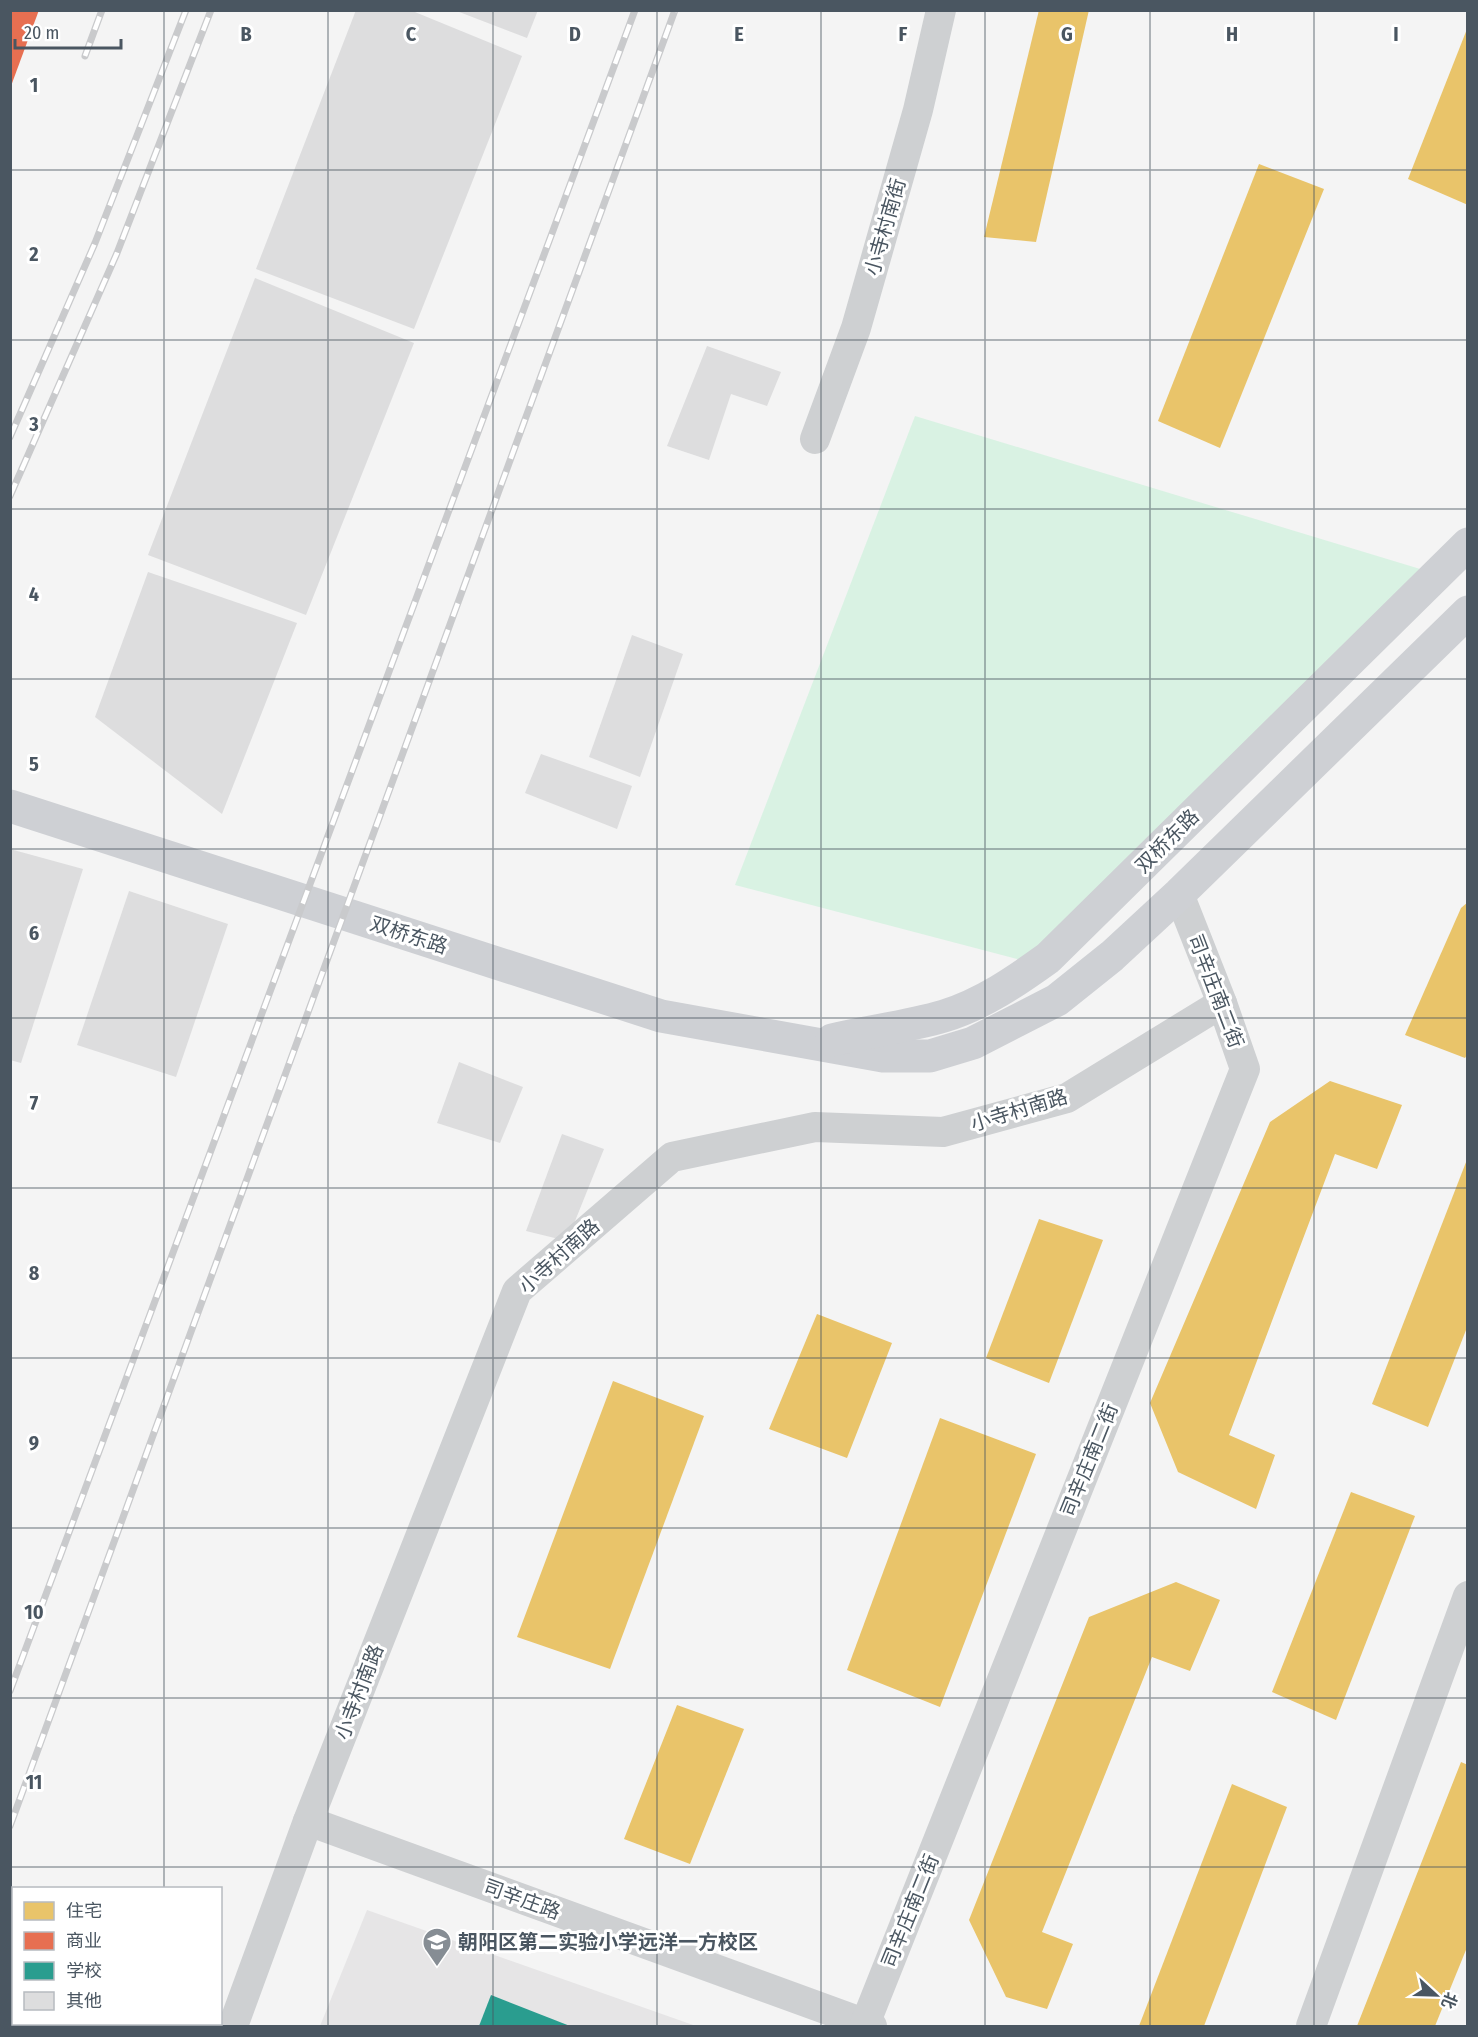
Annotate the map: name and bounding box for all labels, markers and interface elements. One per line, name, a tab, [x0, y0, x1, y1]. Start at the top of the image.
scale bar	[15, 12, 122, 50]
text: 20 m	[24, 22, 59, 44]
text: B	[240, 22, 252, 46]
text: C	[406, 22, 417, 46]
text: D	[569, 22, 581, 46]
text: E	[734, 22, 744, 46]
text: F	[899, 22, 908, 46]
text: G	[1061, 22, 1073, 46]
text: H	[1226, 22, 1238, 46]
text: I	[1393, 22, 1399, 46]
text: 1	[30, 73, 38, 97]
street label: 小寺村南街	[860, 176, 910, 278]
text: 2	[28, 242, 39, 266]
text: 3	[28, 412, 39, 436]
text: 4	[29, 582, 39, 606]
text: 5	[29, 752, 39, 776]
street label: 双桥东路	[1130, 804, 1204, 878]
street label: 双桥东路	[367, 911, 451, 959]
text: 6	[29, 921, 39, 945]
street label: 司辛庄南二街	[1183, 931, 1249, 1051]
street label: 小寺村南路	[968, 1084, 1070, 1136]
text: 7	[30, 1091, 39, 1115]
street label: 小寺村南路	[514, 1214, 604, 1298]
text: 8	[29, 1261, 40, 1285]
street label: 司辛庄南二街	[1055, 1400, 1123, 1520]
text: 9	[29, 1431, 39, 1455]
text: 10	[24, 1600, 44, 1624]
street label: 小寺村南路	[330, 1641, 388, 1743]
text: 11	[26, 1770, 42, 1794]
street label: 司辛庄南二街	[876, 1851, 944, 1971]
street label: 司辛庄路	[480, 1874, 564, 1924]
legend	[12, 1887, 222, 2025]
text: 住宅	[66, 1900, 102, 1922]
school or university icon: 朝阳区第二实验小学远洋一方校区	[421, 1926, 453, 1968]
text: 商业	[66, 1930, 102, 1952]
place label: 朝阳区第二实验小学远洋一方校区	[458, 1930, 758, 1954]
text: 学校	[66, 1960, 102, 1982]
north arrow	[1406, 1965, 1466, 2025]
text: 北	[1438, 1989, 1461, 2011]
text: 其他	[66, 1990, 102, 2012]

